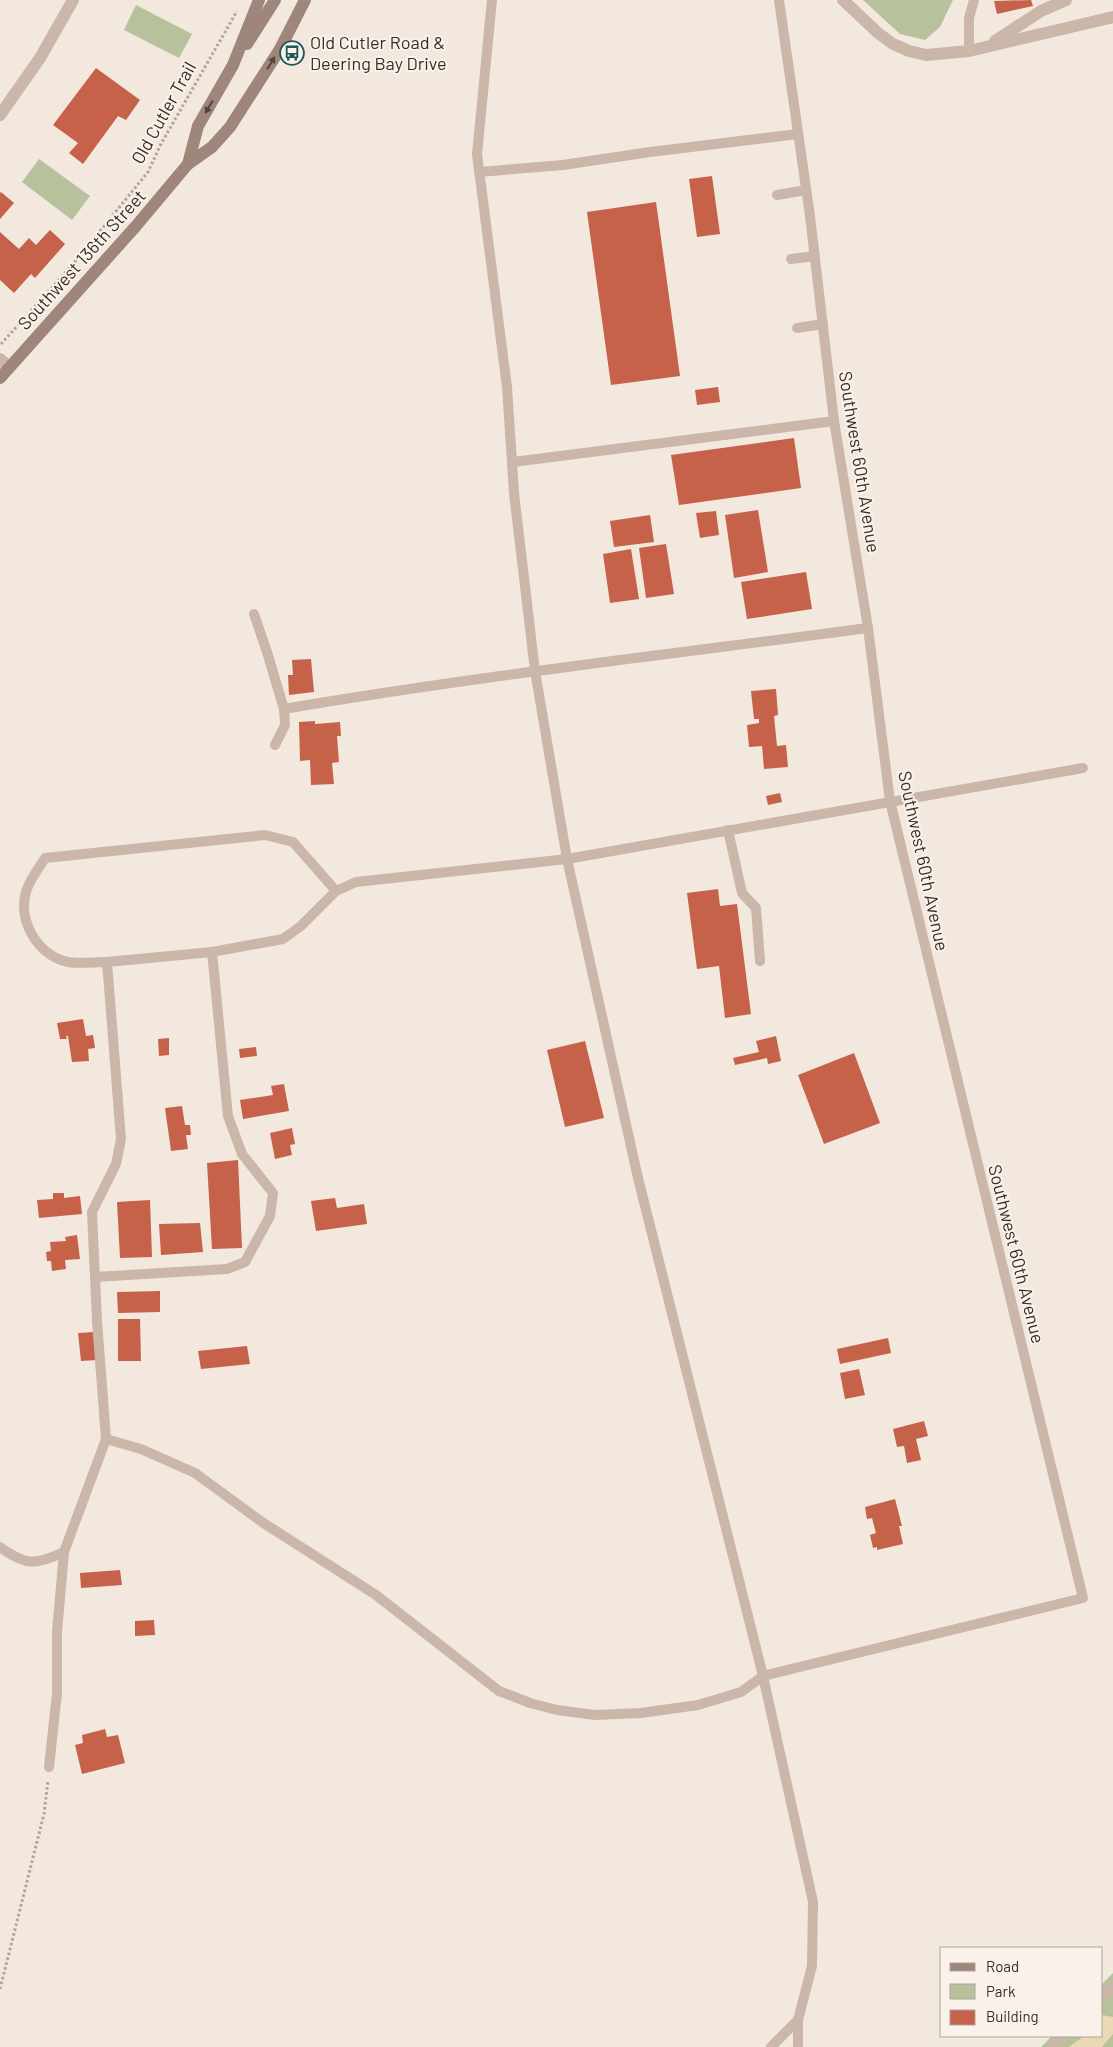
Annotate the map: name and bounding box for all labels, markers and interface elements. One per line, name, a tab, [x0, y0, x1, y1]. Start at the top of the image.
place label: Old Cutler Road & Deering Bay Drive	[310, 31, 447, 74]
bus stop icon: Old Cutler Road & Deering Bay Drive	[279, 40, 305, 66]
one-way arrow	[267, 56, 276, 69]
street label: Old Cutler Trail	[126, 58, 200, 167]
one-way arrow	[205, 100, 213, 114]
street label: Southwest 136th Street	[13, 185, 150, 334]
street label: Southwest 60th Avenue	[835, 370, 885, 554]
street label: Southwest 60th Avenue	[894, 769, 954, 953]
street label: Southwest 60th Avenue	[984, 1162, 1050, 1345]
legend	[940, 1947, 1103, 2037]
text: Road	[986, 1957, 1019, 1975]
text: Park	[986, 1982, 1016, 2000]
text: Building	[986, 2007, 1039, 2025]

